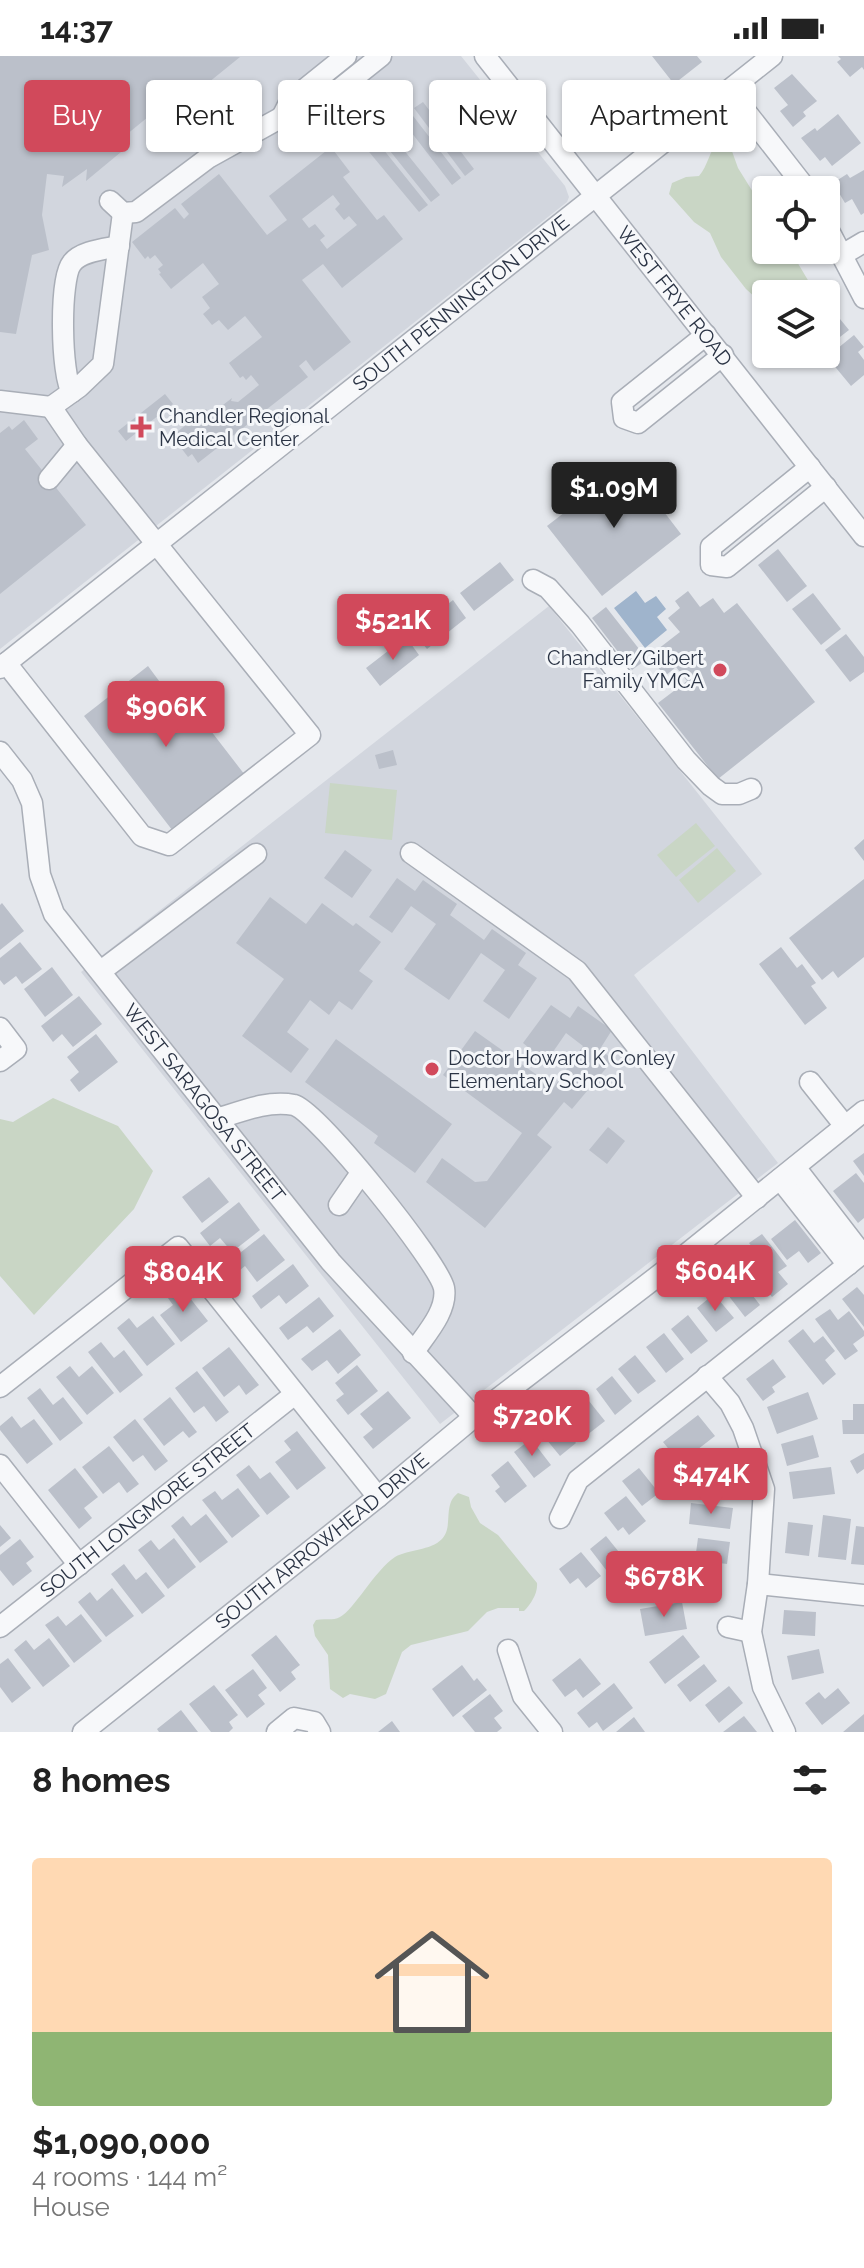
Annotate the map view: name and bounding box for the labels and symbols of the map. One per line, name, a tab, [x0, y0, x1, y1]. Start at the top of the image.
street label: SOUTH PENNINGTON DRIVE	[348, 209, 574, 396]
street label: WEST FRYE ROAD	[612, 221, 737, 371]
place label: Chandler Regional Medical Center	[159, 404, 330, 451]
marker: Chandler Regional Medical Center	[130, 416, 152, 438]
pin: $1.09M	[549, 462, 679, 530]
pin: $521K	[337, 594, 449, 662]
place label: Chandler/Gilbert Family YMCA	[547, 646, 704, 693]
marker: Chandler/Gilbert Family YMCA	[711, 661, 729, 679]
pin: $906K	[110, 681, 222, 749]
street label: WEST SARAGOSA STREET	[118, 999, 291, 1207]
place label: Doctor Howard K Conley Elementary School	[448, 1046, 675, 1093]
marker: Doctor Howard K Conley Elementary School	[423, 1060, 441, 1078]
pin: $604K	[659, 1245, 771, 1313]
pin: $804K	[127, 1246, 239, 1314]
pin: $720K	[476, 1390, 588, 1458]
street label: SOUTH LONGMORE STREET	[35, 1418, 260, 1603]
street label: SOUTH ARROWHEAD DRIVE	[211, 1448, 434, 1634]
pin: $474K	[655, 1448, 767, 1516]
pin: $678K	[608, 1551, 720, 1619]

